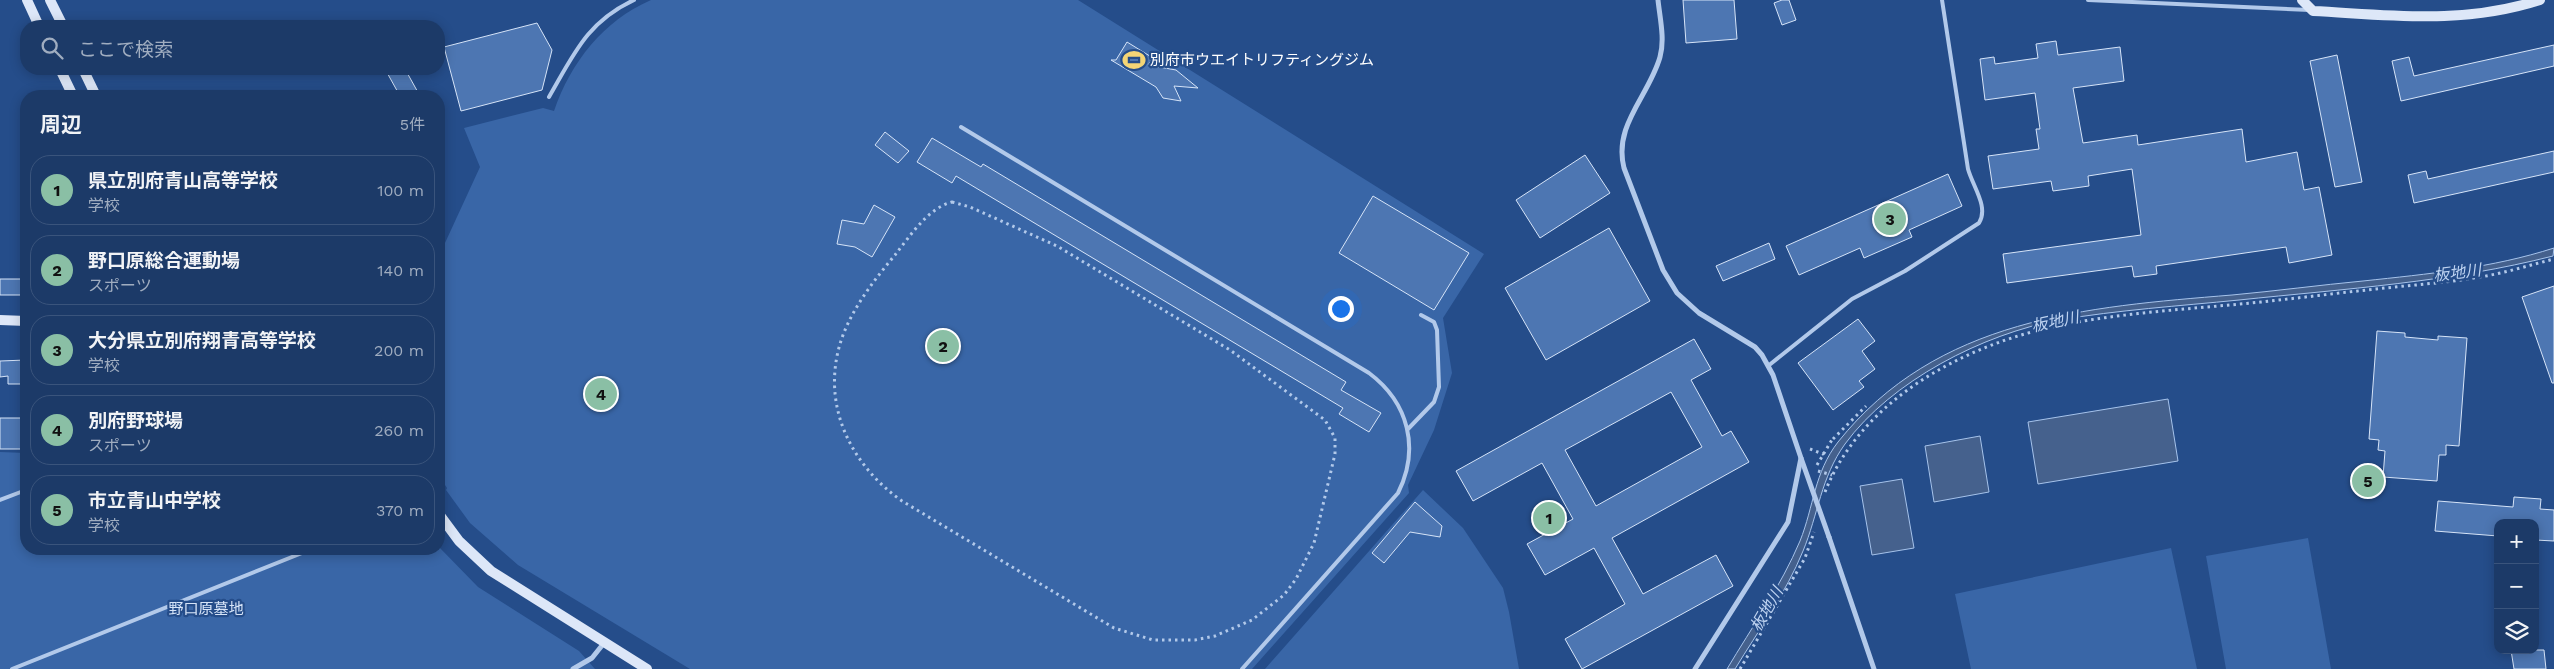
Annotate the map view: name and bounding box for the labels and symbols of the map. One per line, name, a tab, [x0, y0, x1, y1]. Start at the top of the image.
sports icon: 別府市ウエイトリフティングジム	[1121, 47, 1147, 73]
place label: 別府市ウエイトリフティングジム	[1150, 51, 1374, 69]
pin: 3	[1874, 200, 1906, 238]
water label: 板地川	[2432, 260, 2484, 285]
your location	[1328, 296, 1354, 322]
water label: 板地川	[2030, 307, 2083, 336]
pin: 2	[927, 327, 959, 365]
pin: 4	[585, 375, 617, 413]
pin: 5	[2352, 462, 2384, 500]
pin: 1	[1533, 499, 1565, 537]
water label: 板地川	[1746, 582, 1788, 635]
park label: 野口原墓地	[168, 600, 244, 618]

